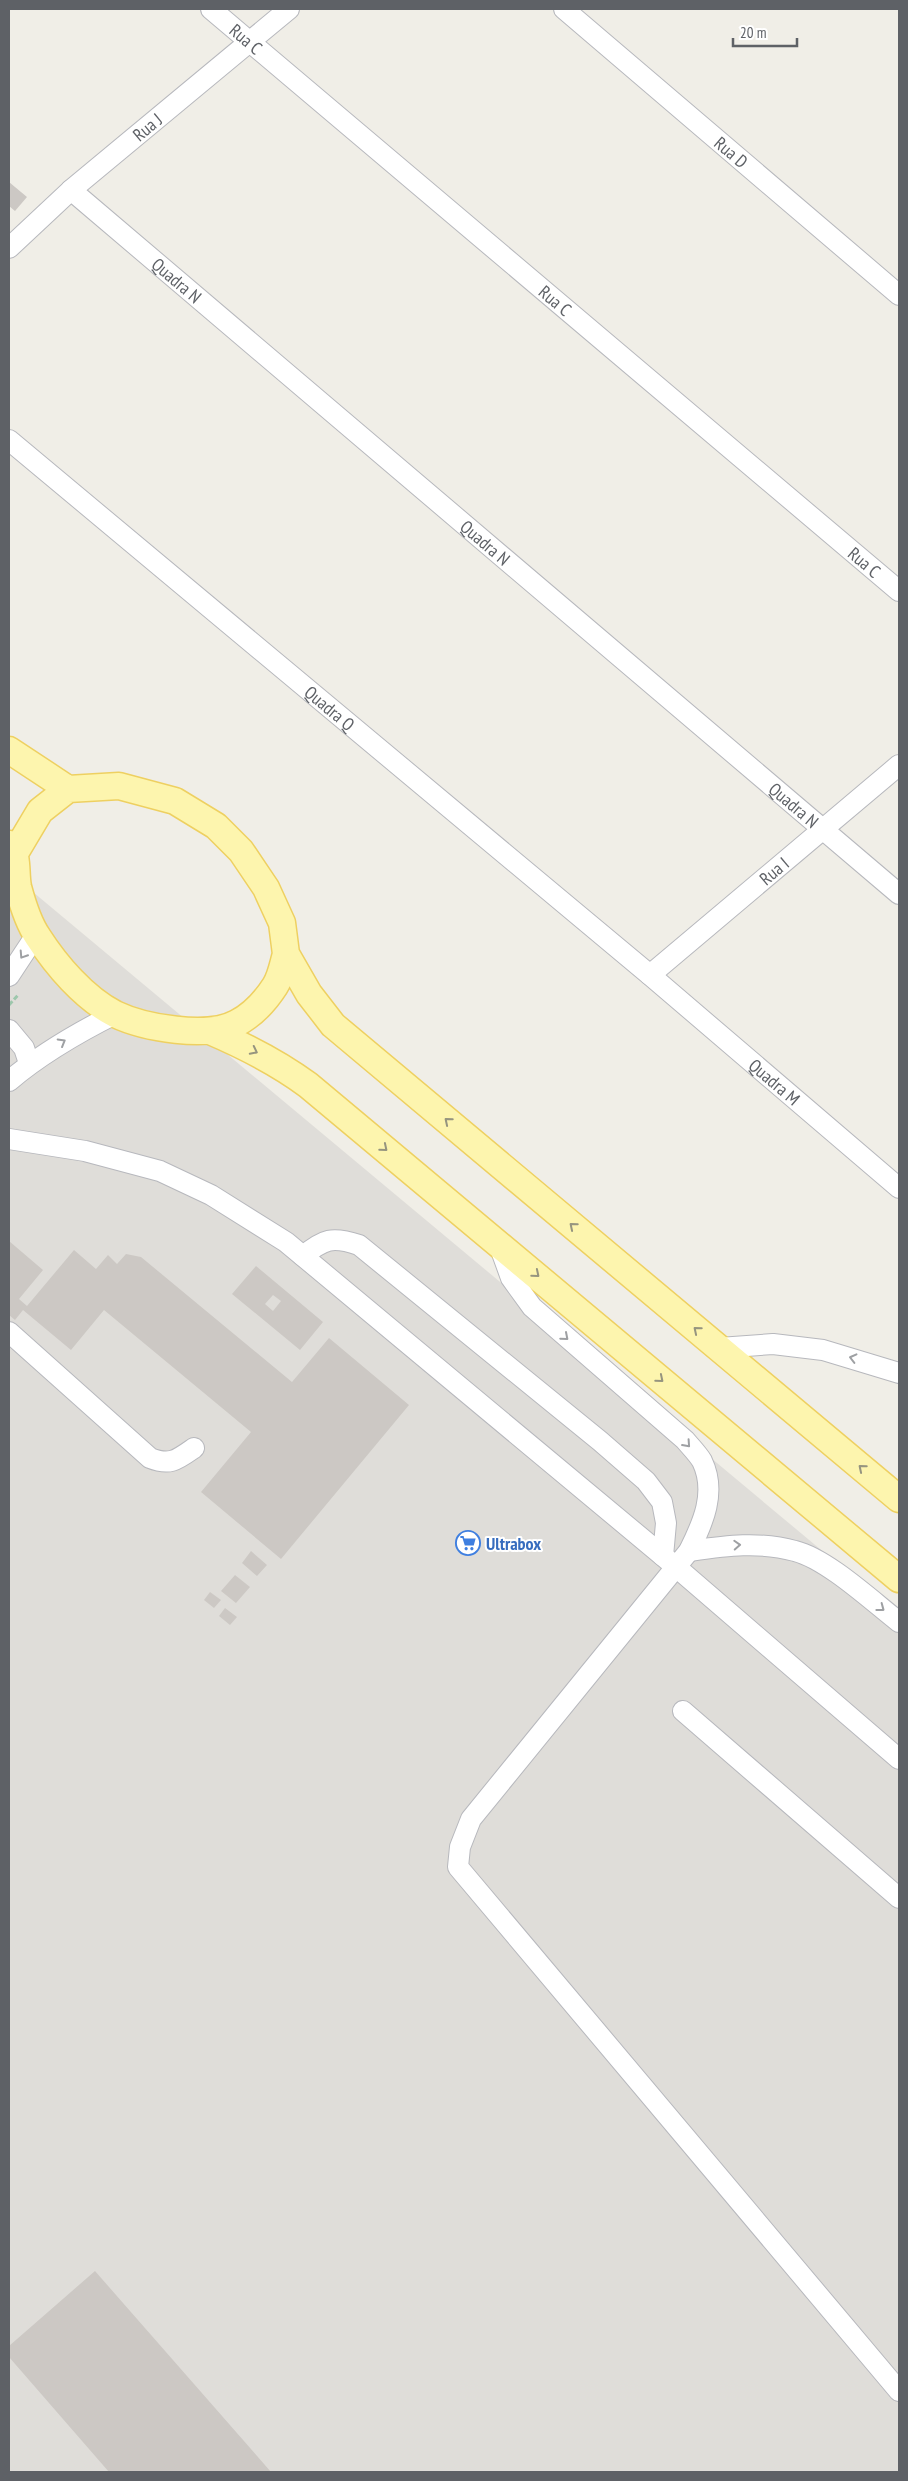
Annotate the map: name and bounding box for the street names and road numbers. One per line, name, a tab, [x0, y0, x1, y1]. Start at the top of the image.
street label: Rua C	[225, 18, 267, 59]
street label: Rua J	[128, 108, 167, 146]
street label: Rua D	[710, 131, 753, 173]
street label: Quadra N	[147, 252, 207, 308]
street label: Rua C	[534, 280, 576, 321]
street label: Quadra N	[456, 515, 515, 570]
street label: Rua C	[843, 542, 886, 582]
street label: Quadra Q	[300, 680, 361, 736]
street label: Quadra N	[764, 777, 824, 832]
street label: Rua I	[754, 852, 793, 890]
street label: Quadra M	[744, 1053, 805, 1110]

